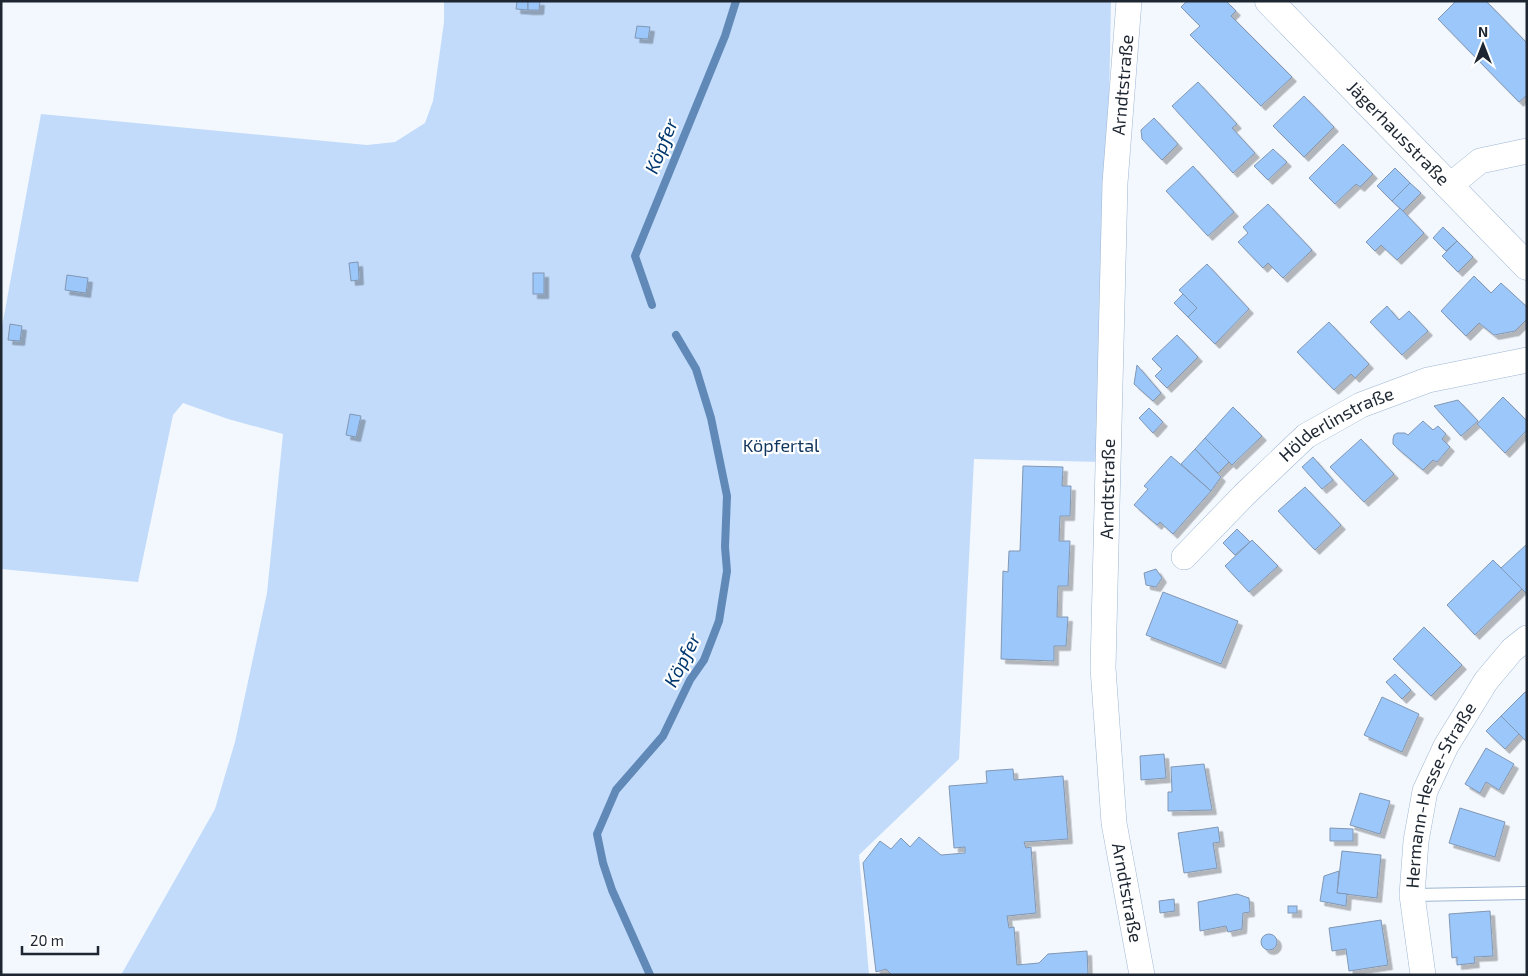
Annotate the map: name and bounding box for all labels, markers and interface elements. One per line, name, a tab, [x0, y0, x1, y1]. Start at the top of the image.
north arrow	[1458, 20, 1508, 70]
text: N	[1478, 23, 1488, 40]
street label: Arndtstraße	[1107, 34, 1137, 136]
street label: Jägerhausstraße	[1343, 76, 1455, 190]
water label: Köpfer	[639, 114, 682, 177]
street label: Hölderlinstraße	[1274, 382, 1396, 466]
park label: Köpfertal	[743, 434, 820, 456]
street label: Arndtstraße	[1095, 438, 1119, 540]
water label: Köpfer	[658, 629, 705, 691]
street label: Hermann-Hesse-Straße	[1401, 698, 1480, 889]
street label: Arndtstraße	[1108, 841, 1148, 944]
scale bar	[22, 924, 99, 956]
text: 20 m	[30, 931, 64, 949]

